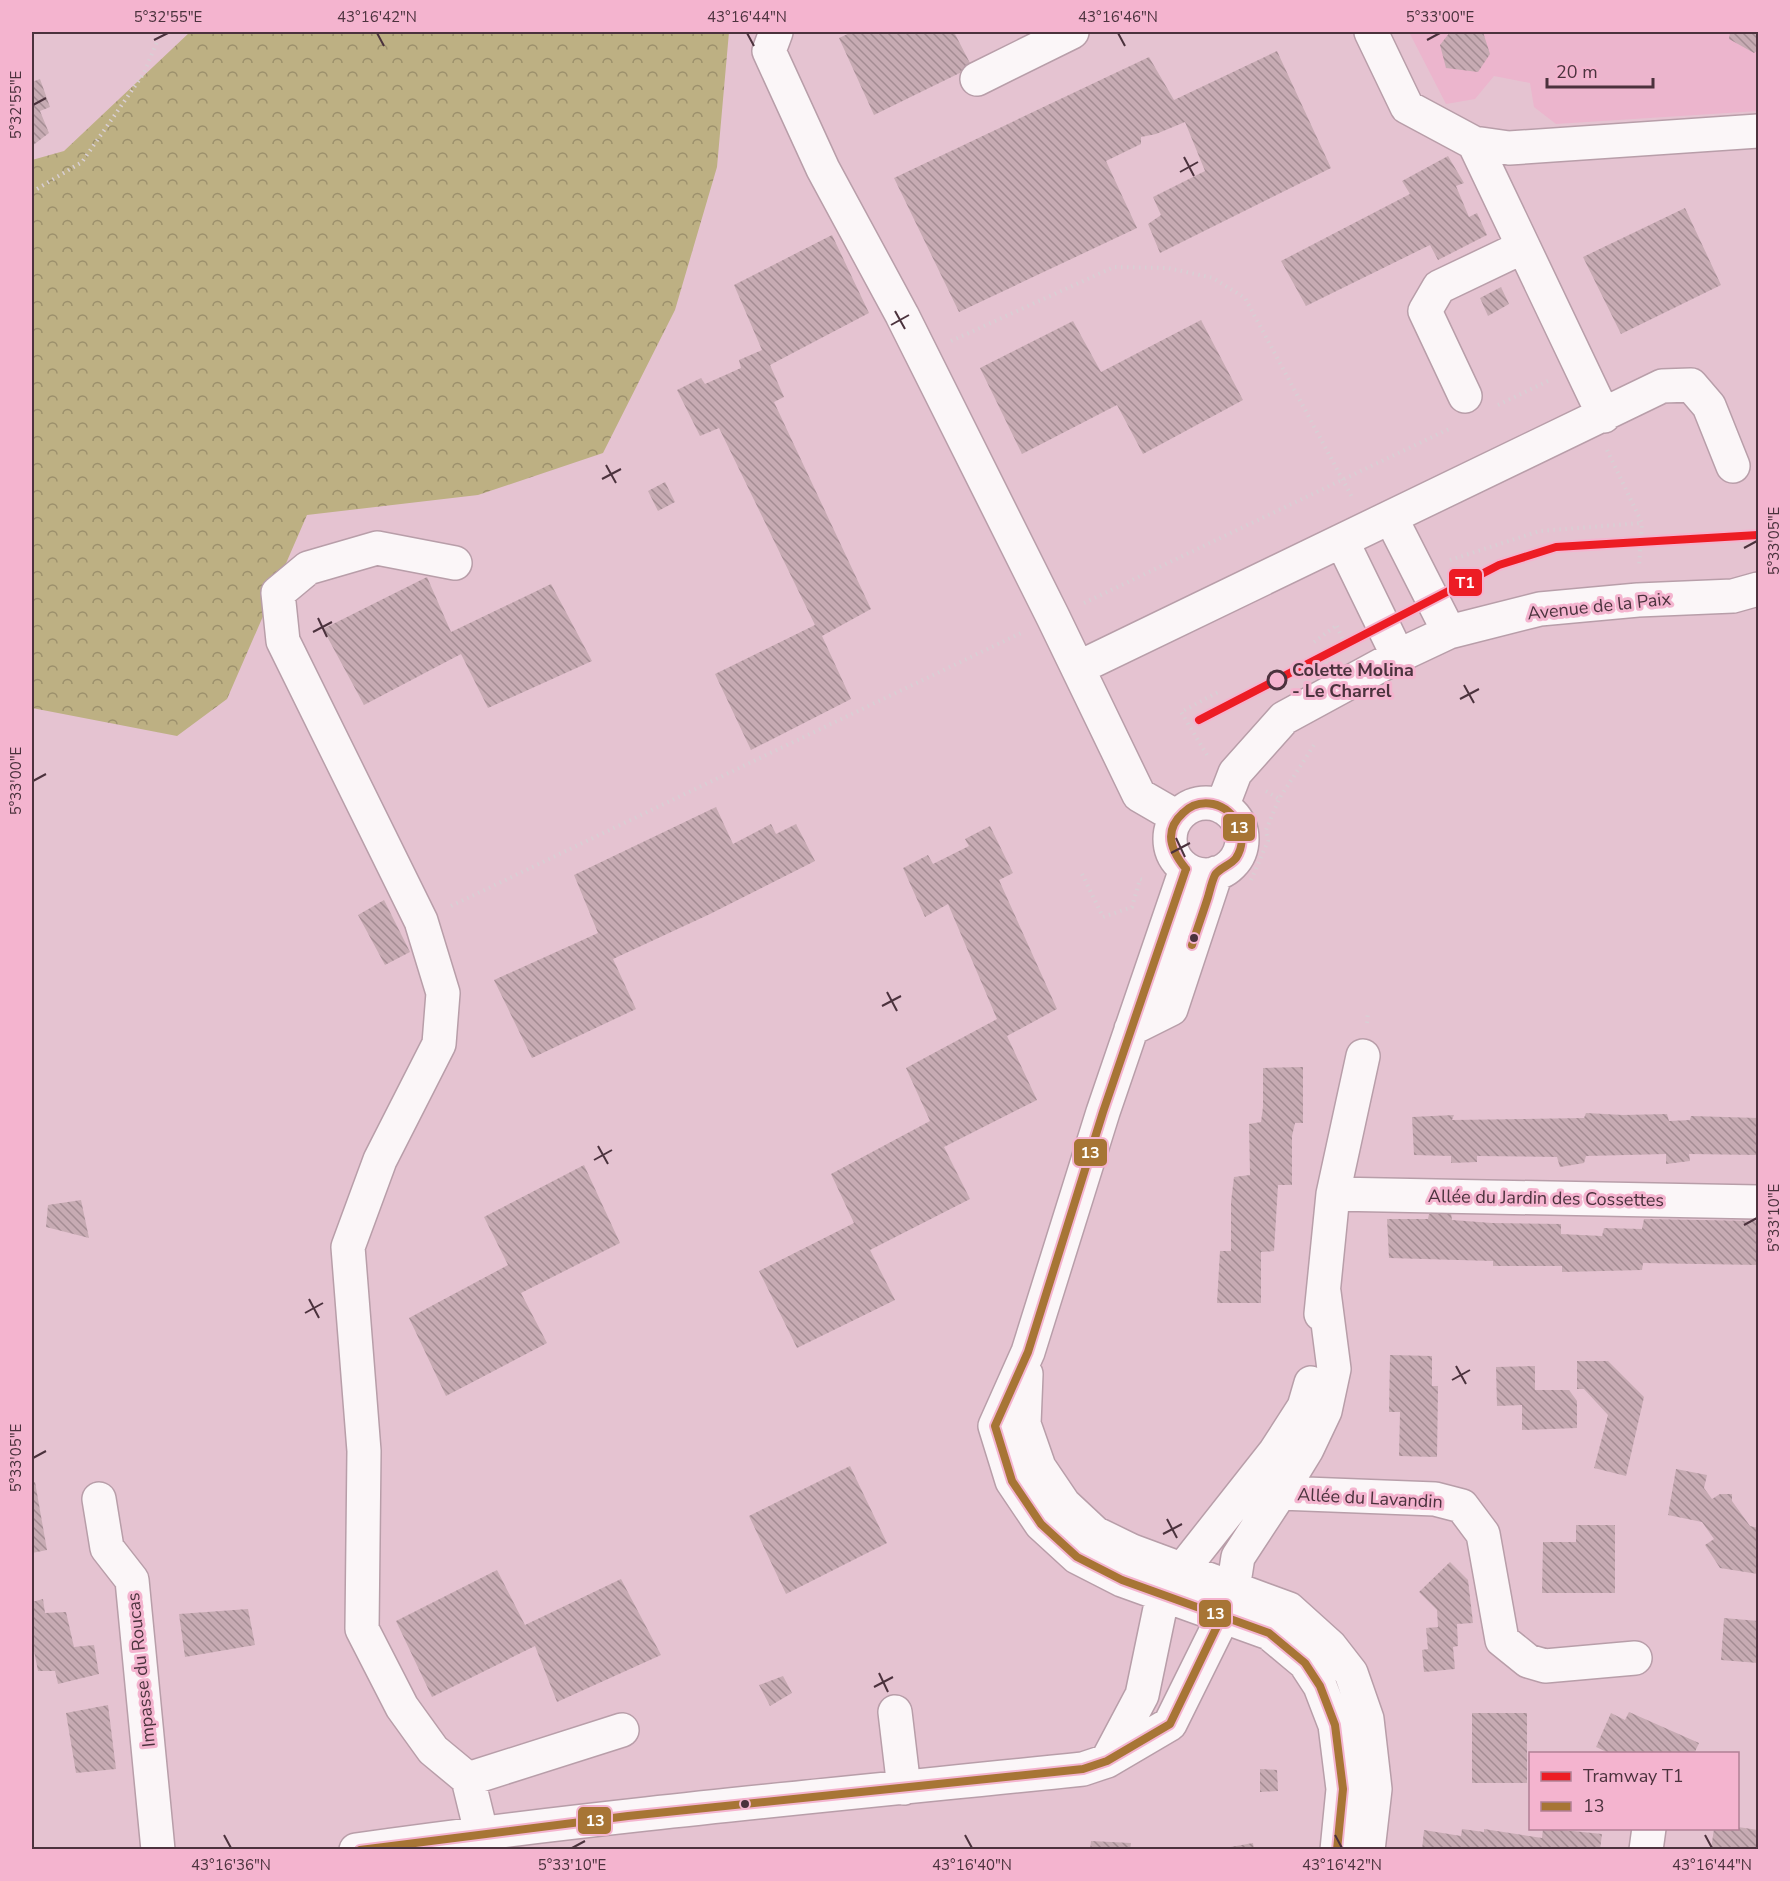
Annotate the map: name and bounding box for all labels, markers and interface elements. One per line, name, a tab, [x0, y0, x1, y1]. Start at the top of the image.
text: 5°32'55"E	[134, 7, 202, 27]
text: 43°16'42"N	[337, 7, 417, 27]
text: 43°16'44"N	[707, 7, 787, 27]
text: 43°16'46"N	[1078, 7, 1158, 27]
text: 5°33'00"E	[1406, 7, 1474, 27]
scale bar	[1547, 51, 1654, 89]
text: 20 m	[1556, 60, 1598, 84]
text: 5°32'55"E	[6, 71, 26, 139]
text: 5°33'05"E	[1764, 507, 1784, 575]
line badge: T1	[1448, 568, 1483, 597]
text: T1	[1455, 572, 1475, 594]
street label: Avenue de la Paix	[1526, 586, 1673, 625]
place label: Colette Molina - Le Charrel	[1292, 658, 1414, 703]
marker: Colette Molina - Le Charrel	[1267, 670, 1287, 690]
text: 5°33'00"E	[6, 747, 26, 815]
line badge: 13	[1222, 813, 1256, 842]
text: 13	[1229, 817, 1249, 839]
unlabelled marker	[1188, 932, 1200, 944]
line badge: 13	[1073, 1138, 1108, 1167]
text: 13	[1080, 1142, 1100, 1164]
street label: Allée du Jardin des Cossettes	[1428, 1184, 1664, 1212]
text: 5°33'10"E	[1764, 1184, 1784, 1252]
text: 5°33'05"E	[6, 1424, 26, 1492]
street label: Allée du Lavandin	[1297, 1482, 1443, 1514]
street label: Impasse du Roucas	[121, 1592, 161, 1748]
line badge: 13	[1198, 1599, 1232, 1628]
text: 13	[1205, 1603, 1225, 1625]
legend	[1529, 1752, 1739, 1830]
text: Tramway T1	[1583, 1764, 1684, 1788]
text: 13	[1583, 1794, 1605, 1818]
unlabelled marker	[739, 1798, 751, 1810]
line badge: 13	[577, 1806, 612, 1835]
text: 13	[585, 1810, 605, 1832]
text: 43°16'36"N	[191, 1855, 271, 1875]
text: 5°33'10"E	[538, 1855, 606, 1875]
text: 43°16'40"N	[932, 1855, 1012, 1875]
text: 43°16'42"N	[1302, 1855, 1382, 1875]
text: 43°16'44"N	[1672, 1855, 1752, 1875]

